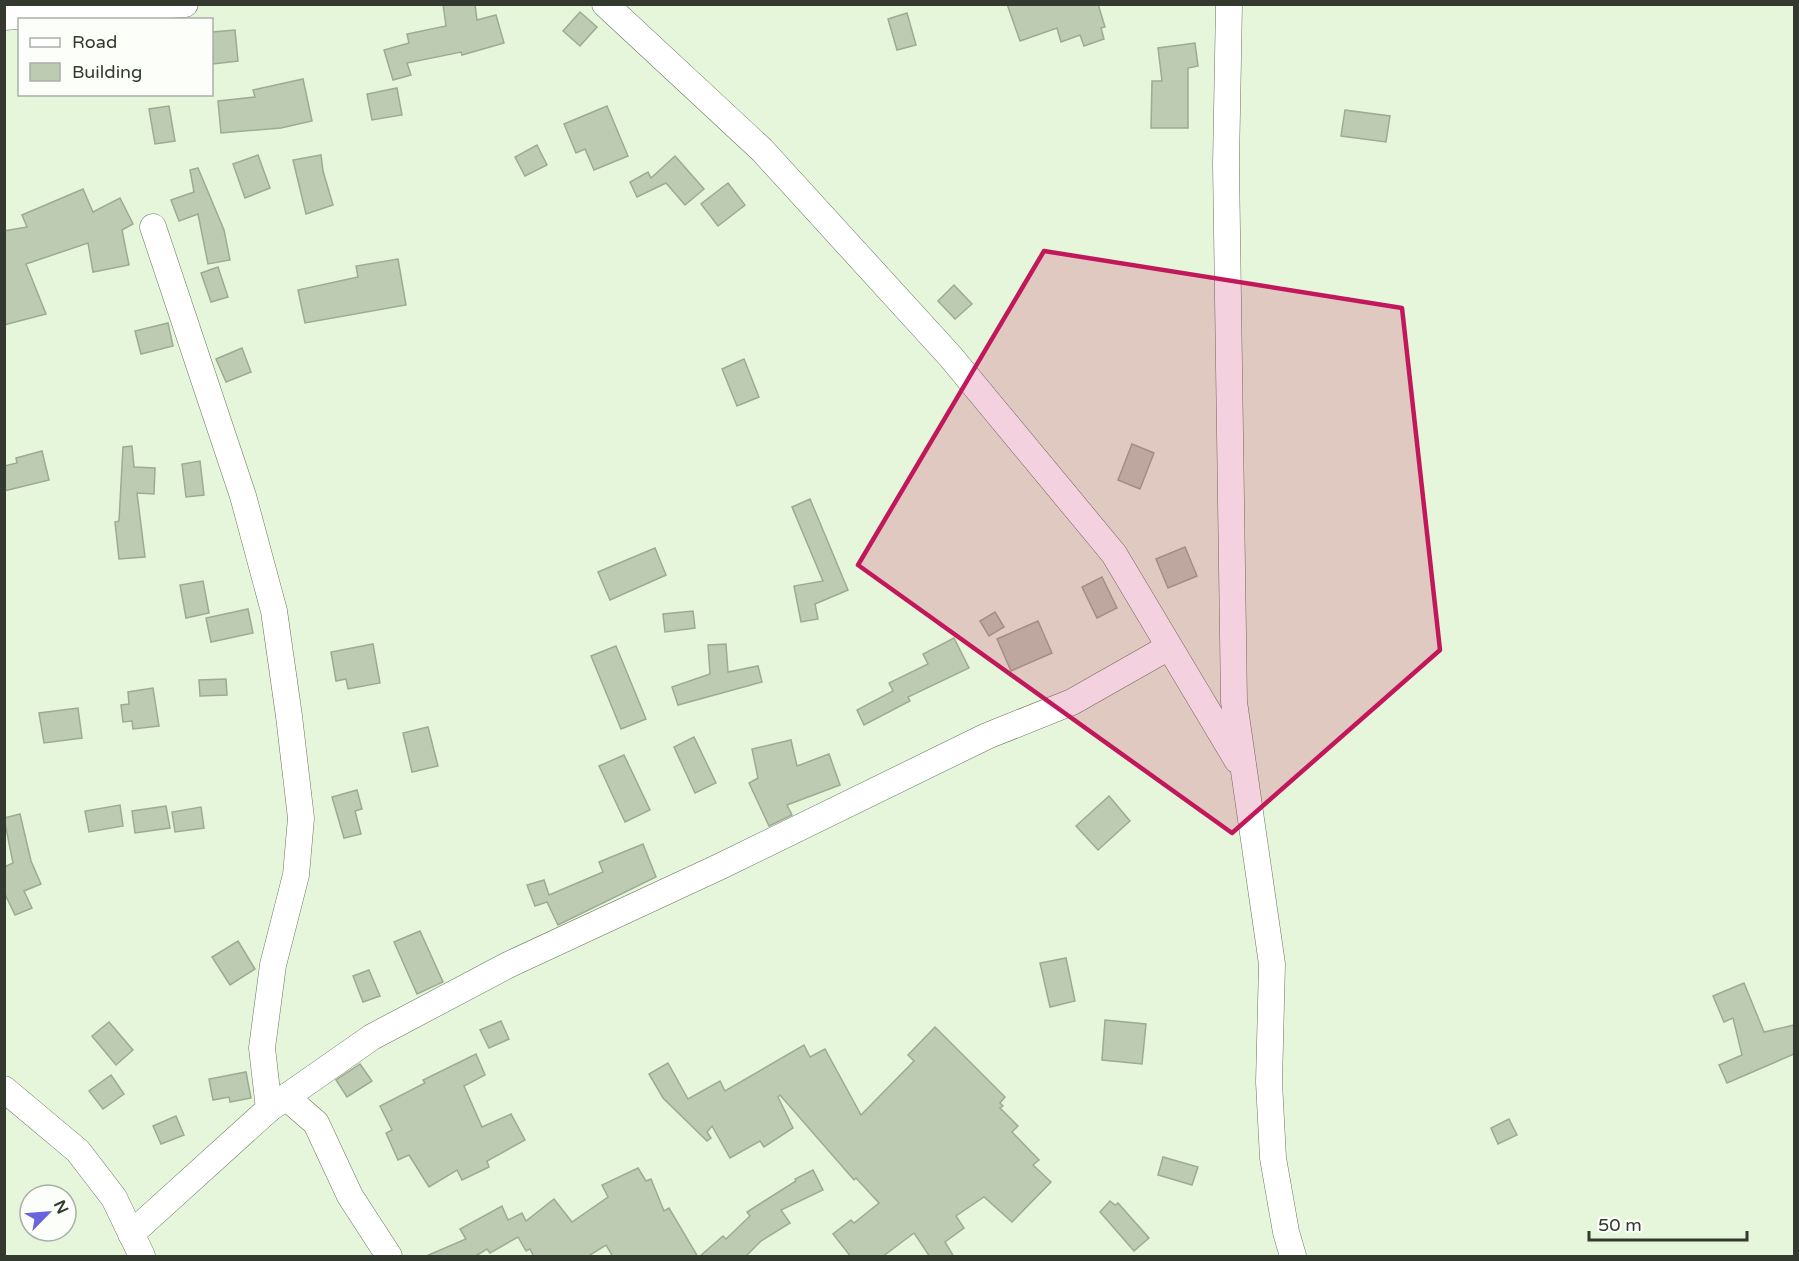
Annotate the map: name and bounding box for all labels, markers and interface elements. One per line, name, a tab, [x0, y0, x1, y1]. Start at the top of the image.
legend	[18, 18, 213, 96]
text: Road	[72, 31, 117, 53]
text: Building	[72, 61, 142, 83]
north arrow	[18, 1183, 78, 1243]
text: N	[49, 1197, 72, 1217]
scale bar	[1589, 1204, 1746, 1242]
text: 50 m	[1598, 1214, 1642, 1236]

